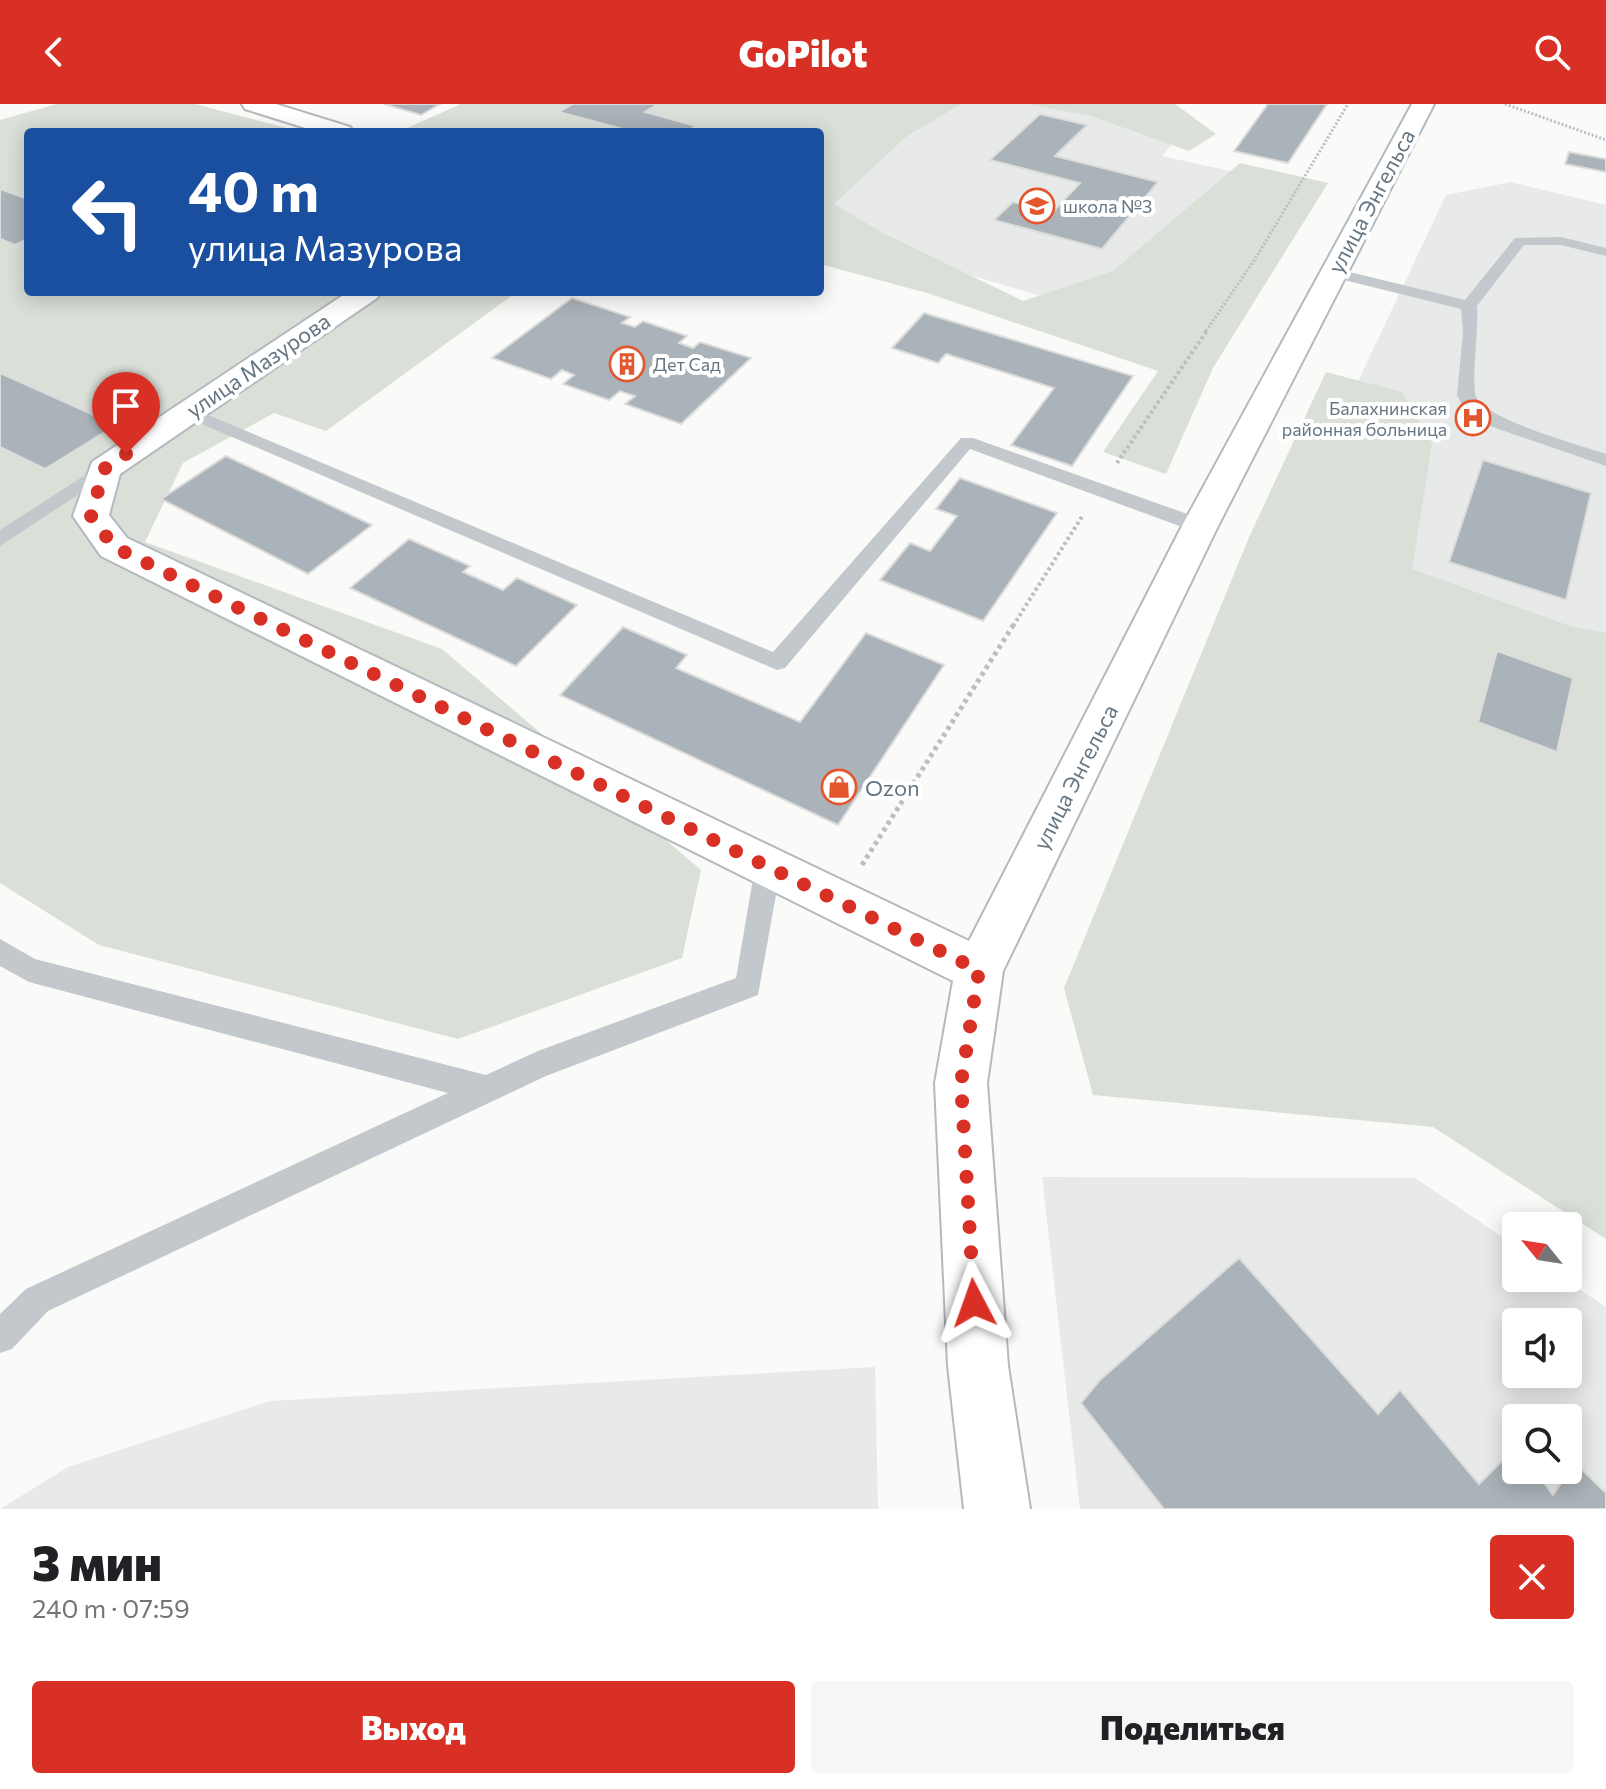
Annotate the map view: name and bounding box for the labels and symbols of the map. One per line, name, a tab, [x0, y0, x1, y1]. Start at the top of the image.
street label: улица Энгельса	[1322, 124, 1420, 278]
school or university icon: школа №3	[1018, 187, 1056, 225]
place label: школа №3	[1063, 195, 1152, 217]
street label: улица Мазурова	[181, 307, 335, 423]
building icon: Дет Сад	[608, 345, 646, 383]
place label: Дет Сад	[653, 353, 721, 375]
pin	[92, 372, 160, 454]
place label: Балахнинская районная больница	[1282, 397, 1447, 440]
hospital icon: Балахнинская районная больница	[1454, 399, 1492, 437]
street label: улица Энгельса	[1027, 700, 1123, 854]
shop icon: Ozon	[820, 768, 858, 806]
place label: Ozon	[865, 774, 920, 801]
north arrow	[1502, 1212, 1582, 1292]
position arrow	[932, 1261, 1016, 1345]

